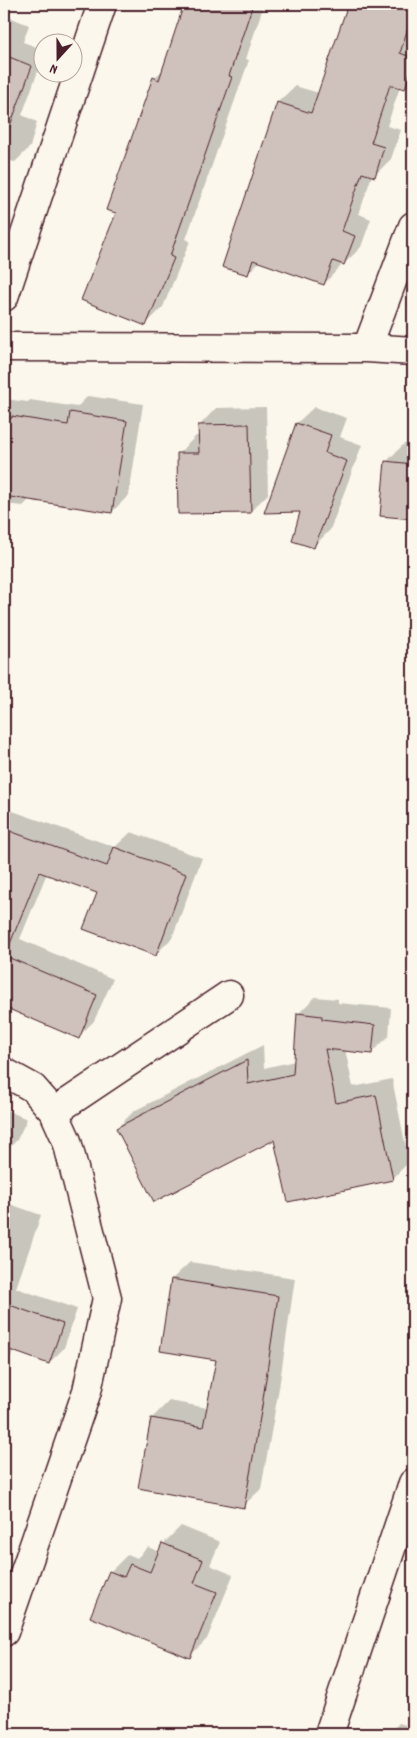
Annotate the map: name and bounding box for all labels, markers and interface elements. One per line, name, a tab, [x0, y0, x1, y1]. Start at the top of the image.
north arrow	[32, 32, 82, 82]
text: N	[47, 58, 61, 79]

